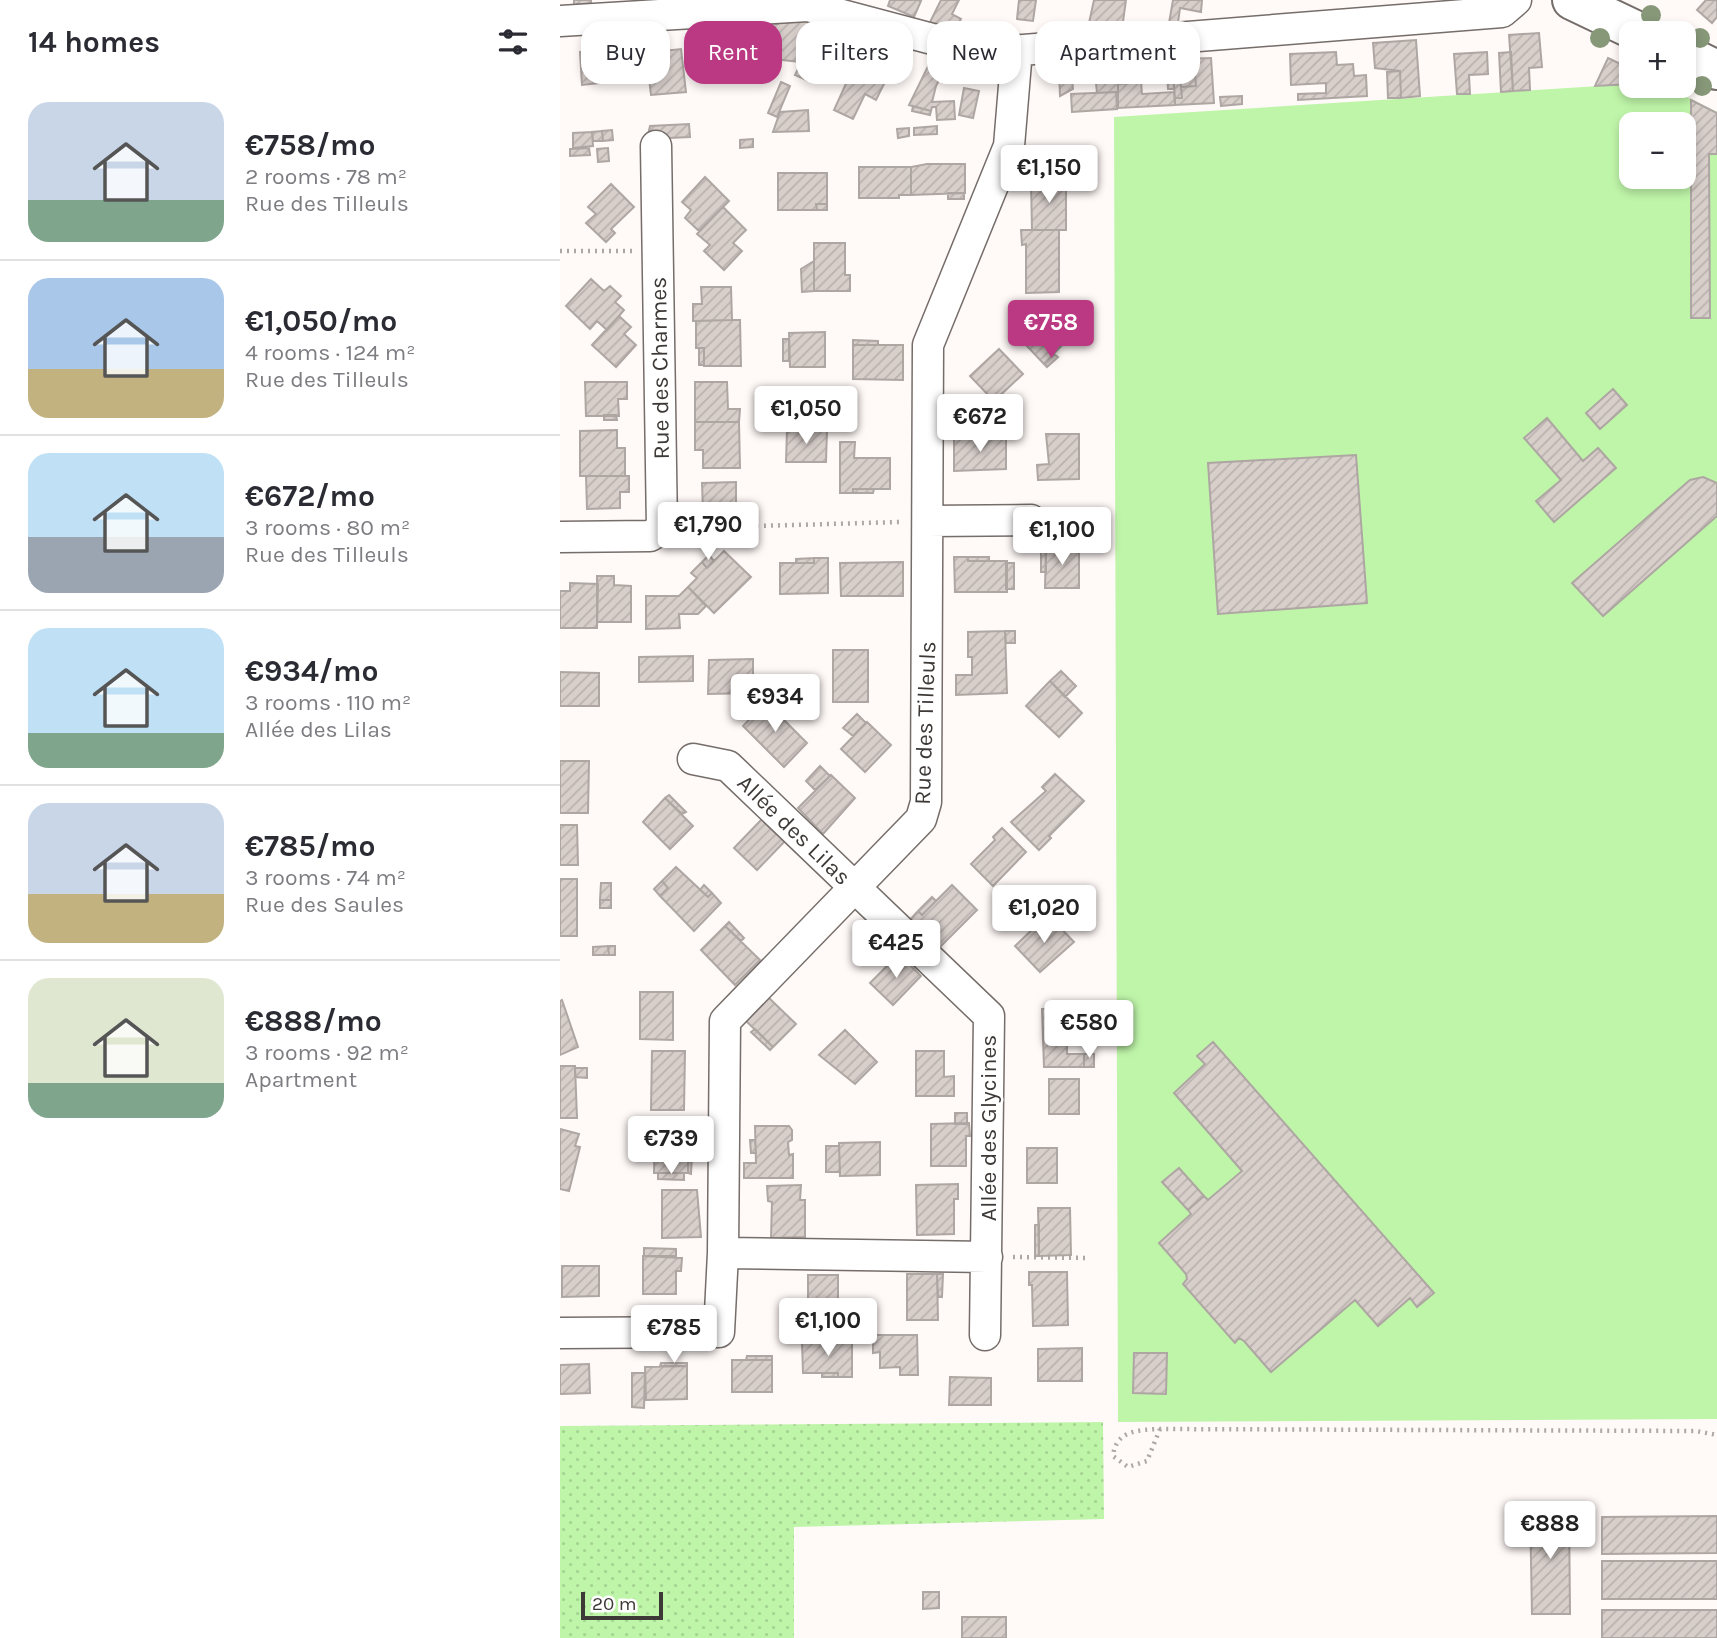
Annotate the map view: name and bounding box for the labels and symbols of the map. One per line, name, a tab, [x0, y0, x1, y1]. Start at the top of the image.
pin: €1,150	[992, 146, 1106, 205]
street label: Rue des Charmes	[645, 276, 675, 460]
pin: €758	[1010, 300, 1092, 360]
pin: €1,050	[749, 386, 863, 446]
pin: €672	[939, 394, 1021, 454]
pin: €1,790	[651, 503, 765, 562]
pin: €1,100	[1005, 508, 1119, 567]
street label: Rue des Tilleuls	[909, 641, 941, 805]
pin: €934	[734, 674, 816, 734]
street label: Allée des Lilas	[732, 769, 856, 891]
pin: €1,020	[987, 886, 1101, 945]
pin: €425	[855, 920, 937, 980]
pin: €580	[1048, 1000, 1130, 1060]
street label: Allée des Glycines	[975, 1035, 1002, 1221]
pin: €739	[630, 1116, 712, 1176]
pin: €1,100	[771, 1298, 885, 1358]
pin: €785	[633, 1306, 715, 1365]
pin: €888	[1509, 1502, 1591, 1561]
scale bar	[581, 1589, 663, 1621]

